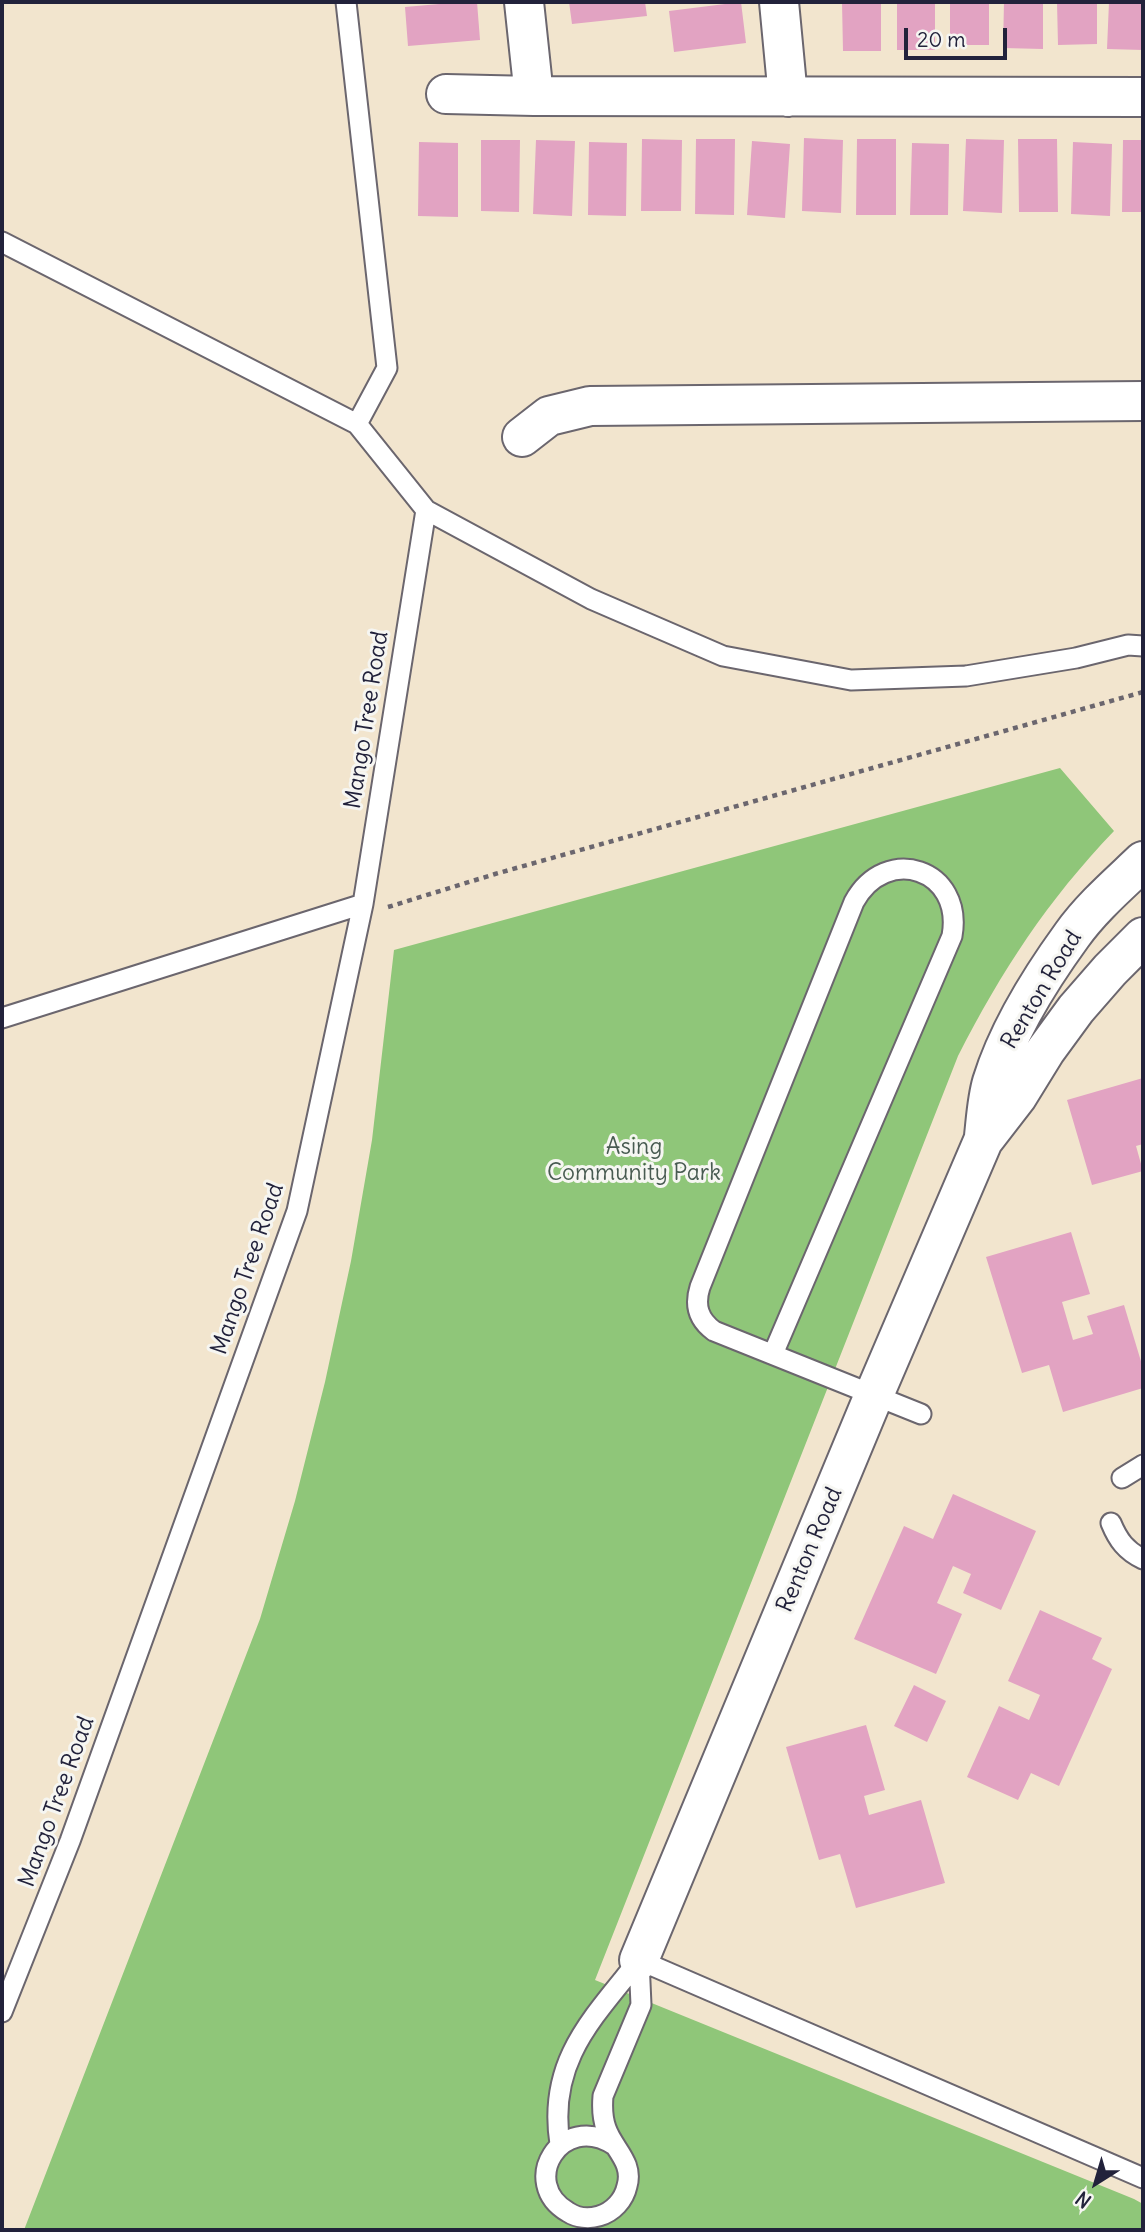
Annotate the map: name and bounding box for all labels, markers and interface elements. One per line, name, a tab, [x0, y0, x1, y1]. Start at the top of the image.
scale bar	[907, 14, 1010, 58]
text: 20 m	[917, 26, 966, 53]
street label: Mango Tree Road	[339, 629, 395, 811]
street label: Renton Road	[996, 926, 1088, 1054]
park label: Asing Community Park	[547, 1133, 721, 1187]
street label: Mango Tree Road	[206, 1180, 290, 1358]
street label: Renton Road	[771, 1483, 849, 1617]
street label: Mango Tree Road	[13, 1713, 101, 1891]
north arrow	[1061, 2148, 1131, 2218]
text: N	[1071, 2186, 1096, 2213]

